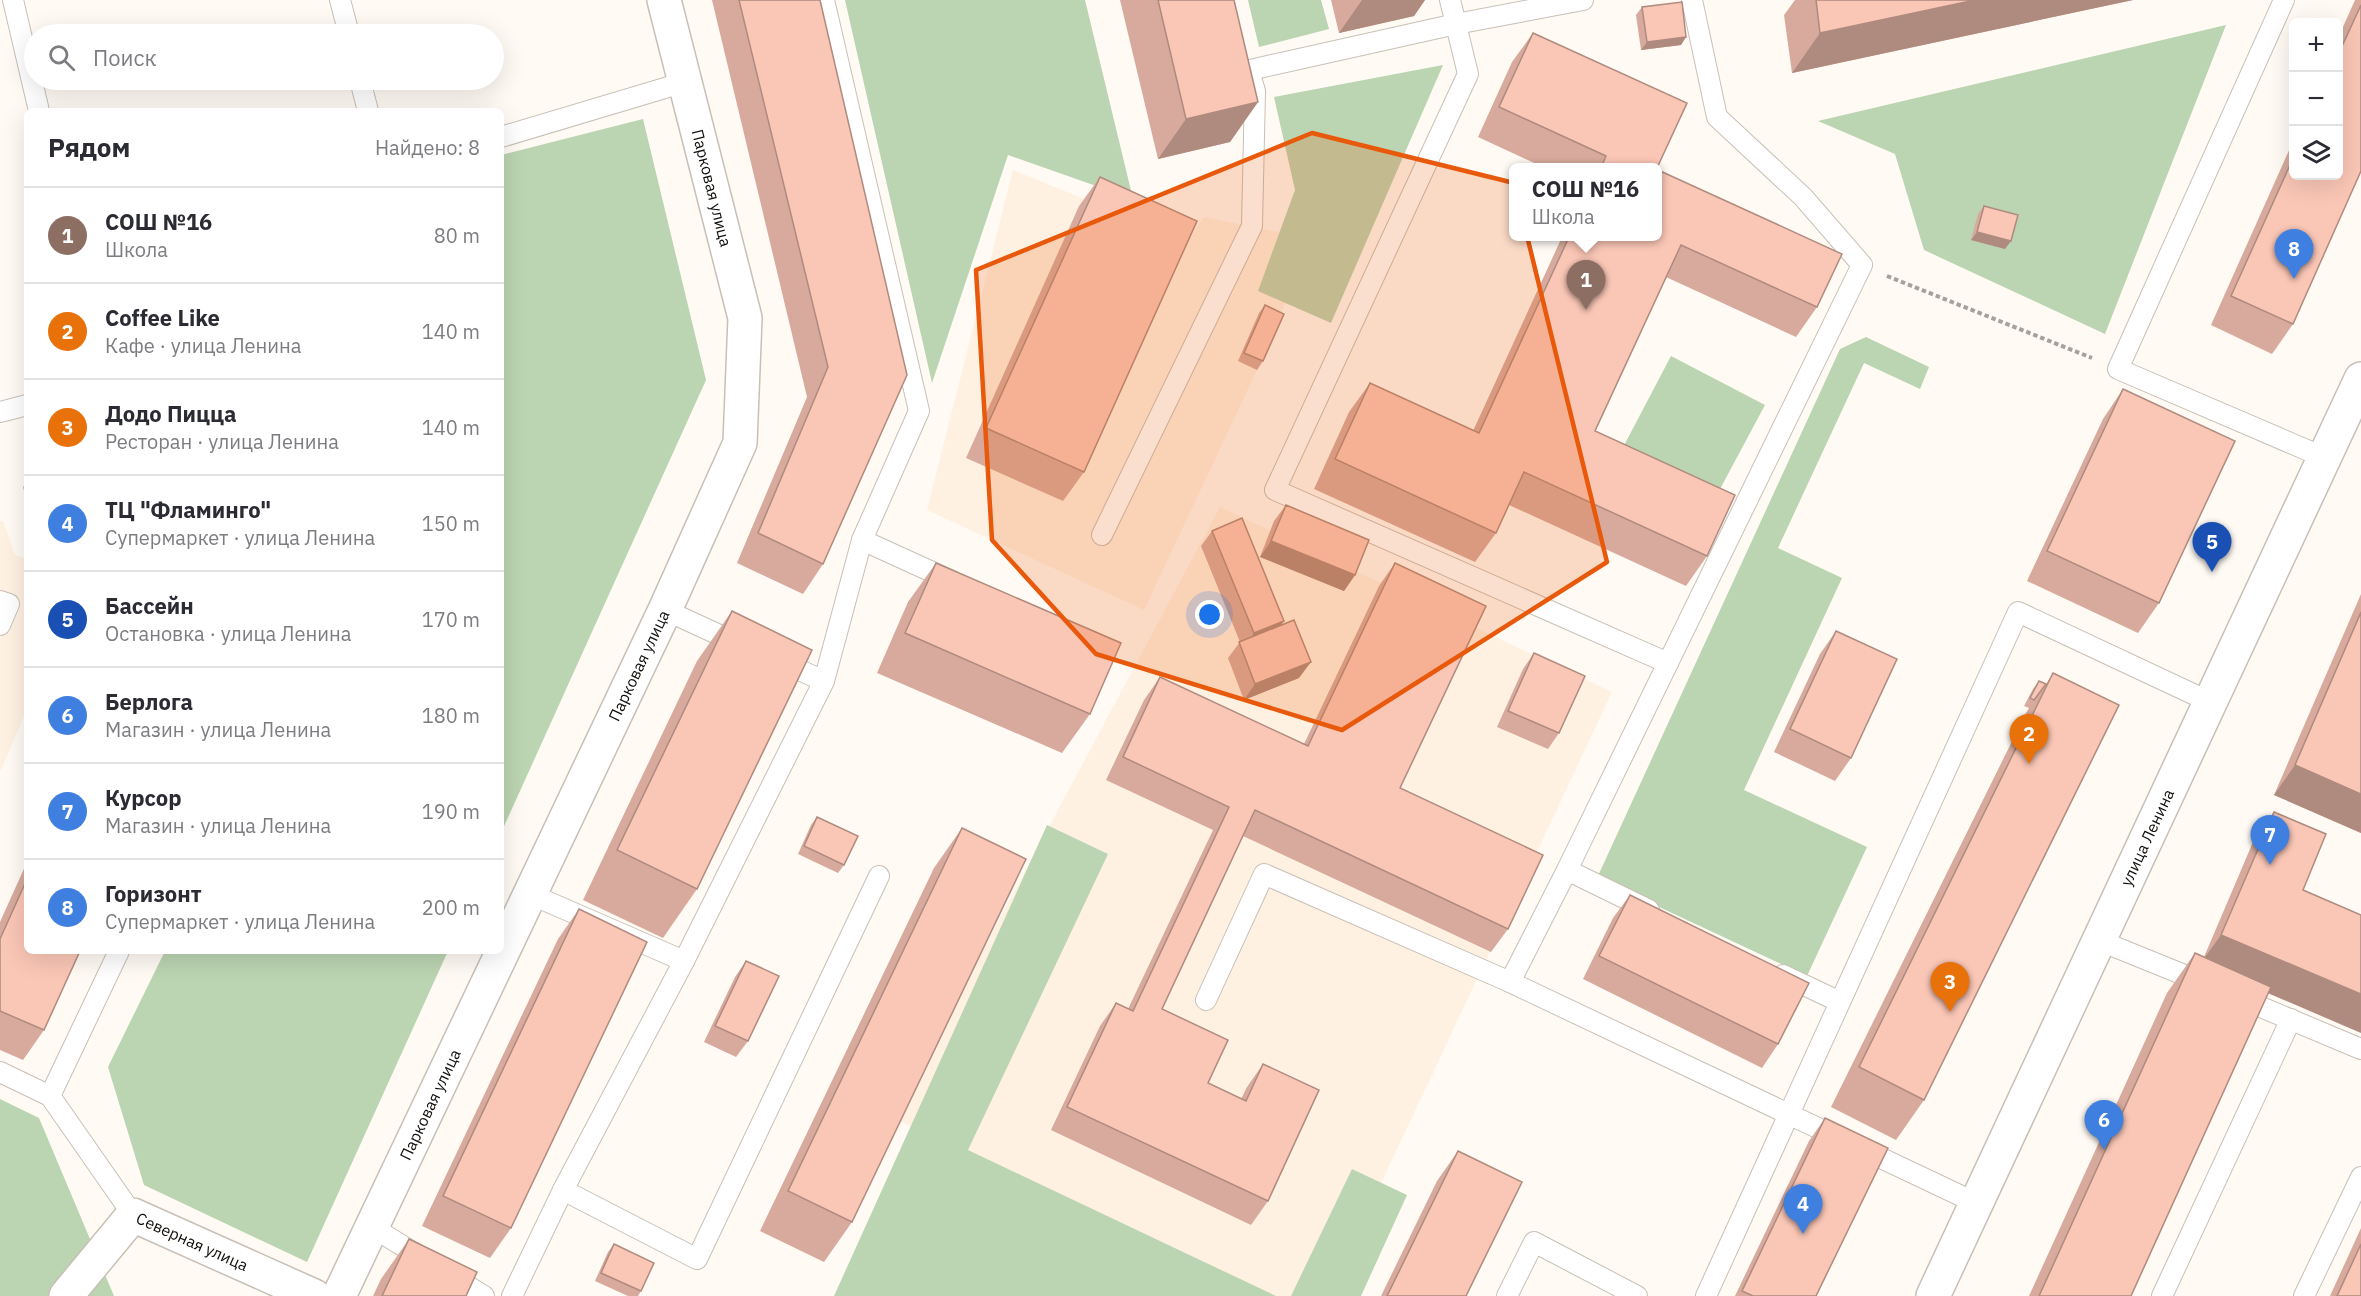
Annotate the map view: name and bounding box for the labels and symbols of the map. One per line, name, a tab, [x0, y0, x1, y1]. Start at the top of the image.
street label: Парковая улица	[688, 127, 736, 249]
pin: 8	[2274, 230, 2314, 279]
pin: 1	[1566, 260, 1606, 310]
pin: 5	[2192, 522, 2232, 572]
your location	[1195, 600, 1224, 629]
street label: Парковая улица	[604, 606, 674, 724]
pin: 2	[2010, 714, 2048, 764]
street label: улица Ленина	[2116, 785, 2178, 889]
pin: 7	[2250, 816, 2290, 865]
pin: 3	[1930, 962, 1970, 1012]
street label: Парковая улица	[395, 1045, 465, 1163]
pin: 6	[2084, 1100, 2124, 1150]
pin: 4	[1784, 1184, 1822, 1234]
street label: Северная улица	[133, 1208, 252, 1275]

